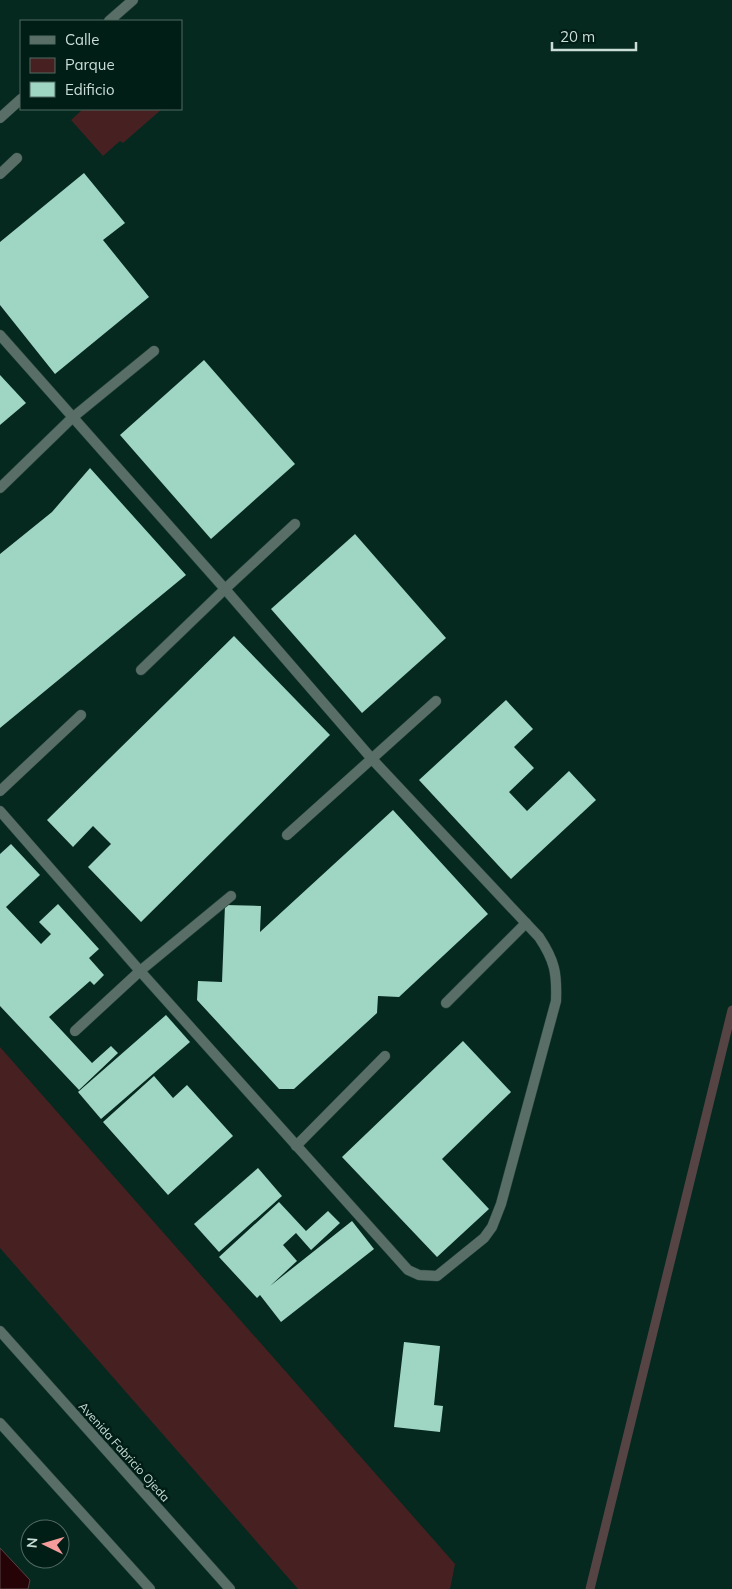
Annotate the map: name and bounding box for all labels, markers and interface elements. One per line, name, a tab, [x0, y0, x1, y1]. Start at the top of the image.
legend	[20, 20, 182, 110]
scale bar	[552, 20, 636, 52]
text: 20 m	[560, 27, 595, 46]
text: Calle	[65, 30, 99, 49]
text: Parque	[65, 55, 115, 74]
text: Edificio	[65, 80, 115, 99]
street label: Avenida Fabricio Ojeda	[76, 1399, 173, 1505]
north arrow	[20, 1519, 70, 1569]
text: N	[23, 1537, 41, 1549]

